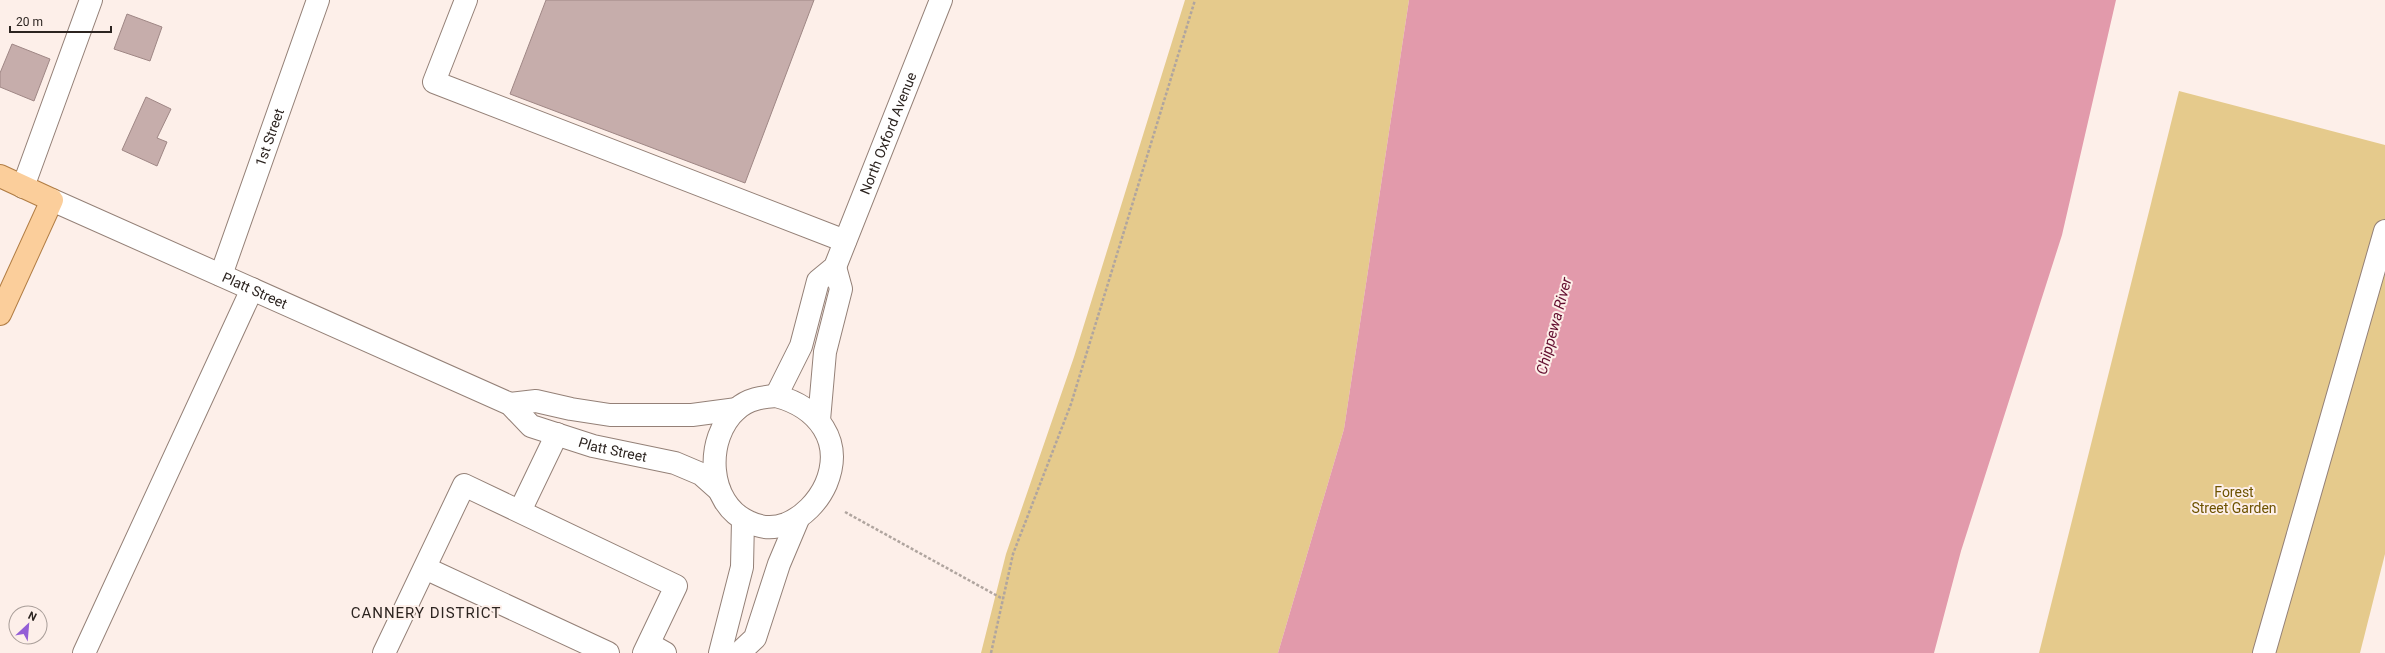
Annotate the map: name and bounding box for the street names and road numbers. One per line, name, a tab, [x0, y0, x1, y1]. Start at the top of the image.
street label: North Oxford Avenue	[857, 70, 920, 197]
street label: 1st Street	[252, 106, 287, 168]
street label: Platt Street	[220, 269, 290, 312]
street label: Platt Street	[577, 434, 649, 465]

